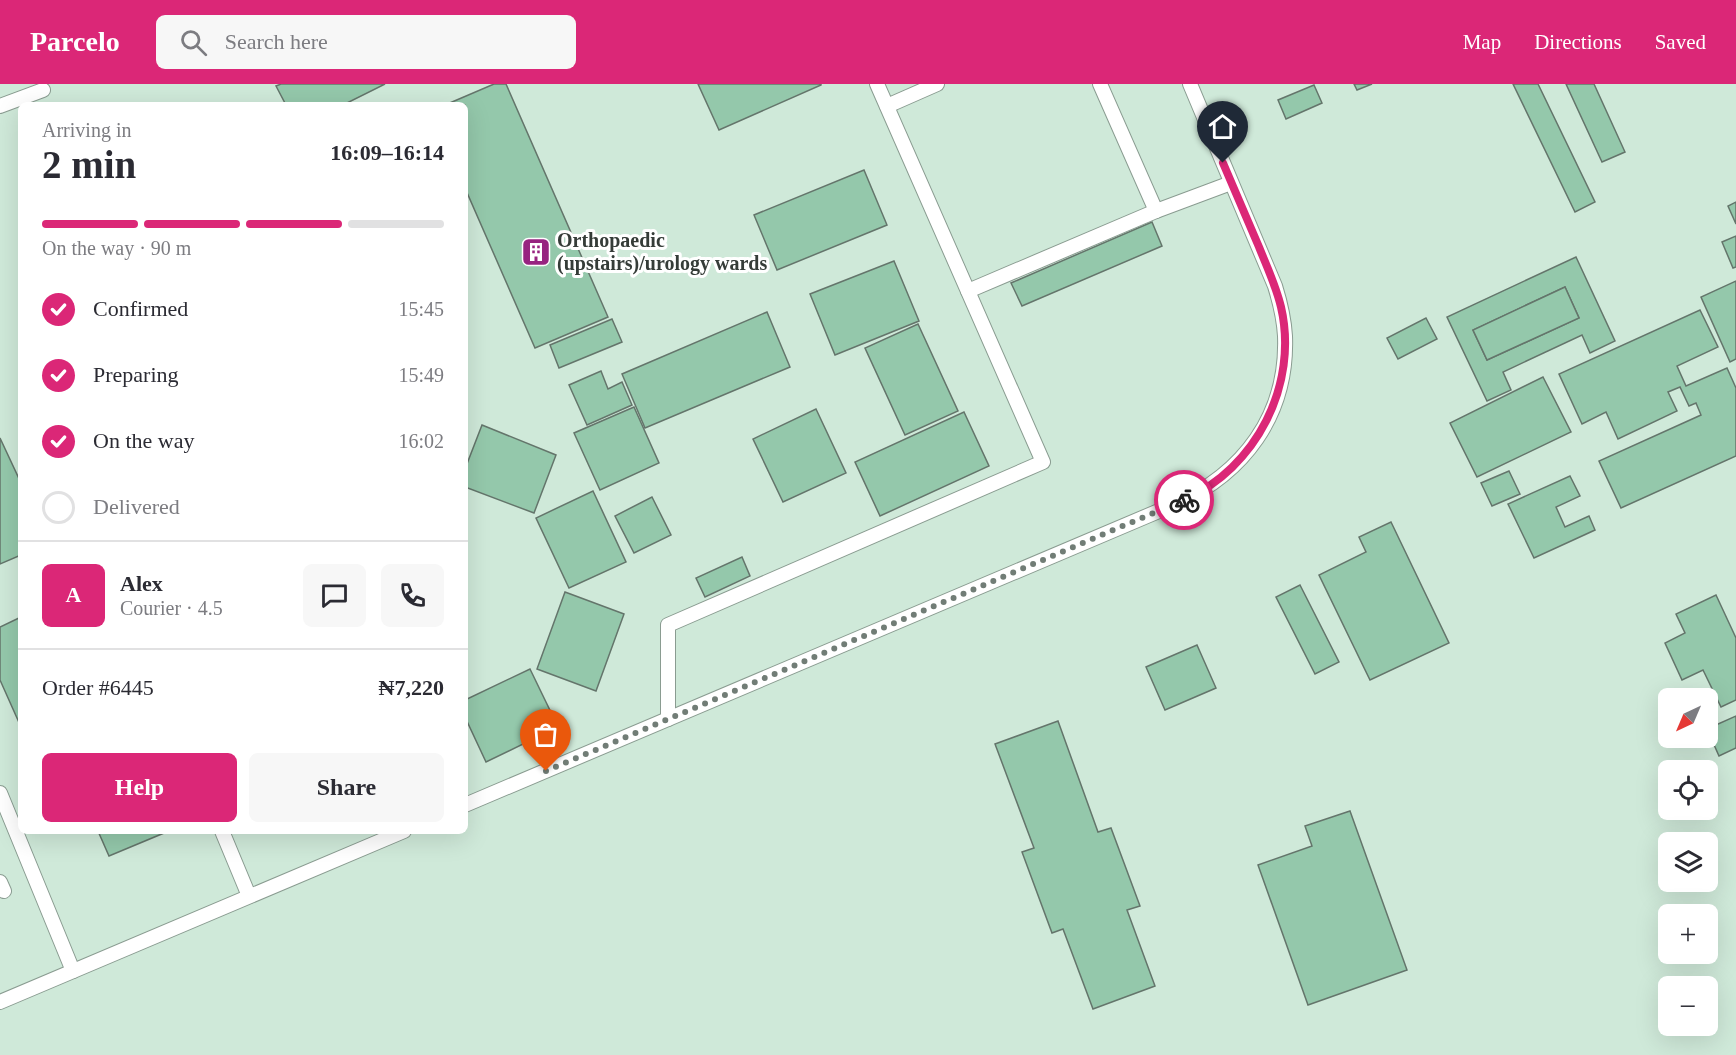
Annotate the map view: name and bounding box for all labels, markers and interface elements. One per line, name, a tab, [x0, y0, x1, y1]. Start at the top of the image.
search box	[156, 15, 576, 69]
text: Parcelo	[30, 26, 120, 57]
icon: search	[177, 26, 210, 59]
text: Search here	[225, 29, 328, 54]
text: Map	[1463, 30, 1501, 54]
text: Directions	[1534, 30, 1622, 54]
text: Saved	[1655, 30, 1706, 54]
pin	[1197, 101, 1248, 163]
icon: home	[1206, 110, 1239, 143]
text: Arriving in	[42, 119, 131, 141]
text: 16:09–16:14	[330, 140, 444, 165]
text: 2 min	[42, 143, 136, 186]
place label: Orthopaedic (upstairs)/urology wards	[557, 229, 767, 275]
building icon: Orthopaedic (upstairs)/urology wards	[520, 236, 552, 268]
text: On the way · 90 m	[42, 237, 191, 259]
icon: check	[42, 293, 75, 326]
text: Confirmed	[93, 296, 188, 321]
text: 15:45	[398, 298, 444, 320]
icon: check	[42, 359, 75, 392]
text: Preparing	[93, 362, 179, 387]
text: 15:49	[398, 364, 444, 386]
icon: check	[42, 425, 75, 458]
text: On the way	[93, 428, 194, 453]
text: 16:02	[398, 430, 444, 452]
courier	[1154, 470, 1214, 530]
icon: bike	[1168, 484, 1201, 517]
text: Delivered	[93, 494, 180, 519]
button: chat	[303, 564, 366, 627]
button: phone	[381, 564, 444, 627]
text: Alex	[120, 571, 163, 596]
text: A	[66, 582, 81, 607]
text: Courier · 4.5	[120, 597, 223, 619]
text: Order #6445	[42, 675, 154, 700]
text: ₦7,220	[379, 675, 444, 700]
north arrow	[1658, 688, 1718, 748]
map controls	[1658, 688, 1718, 1036]
pin	[520, 709, 571, 771]
icon: bag	[529, 718, 562, 751]
button: Help	[42, 753, 237, 822]
button: Share	[249, 753, 444, 822]
button: locate	[1658, 760, 1718, 820]
button: layers	[1658, 832, 1718, 892]
button: +	[1658, 904, 1718, 964]
button: −	[1658, 976, 1718, 1036]

